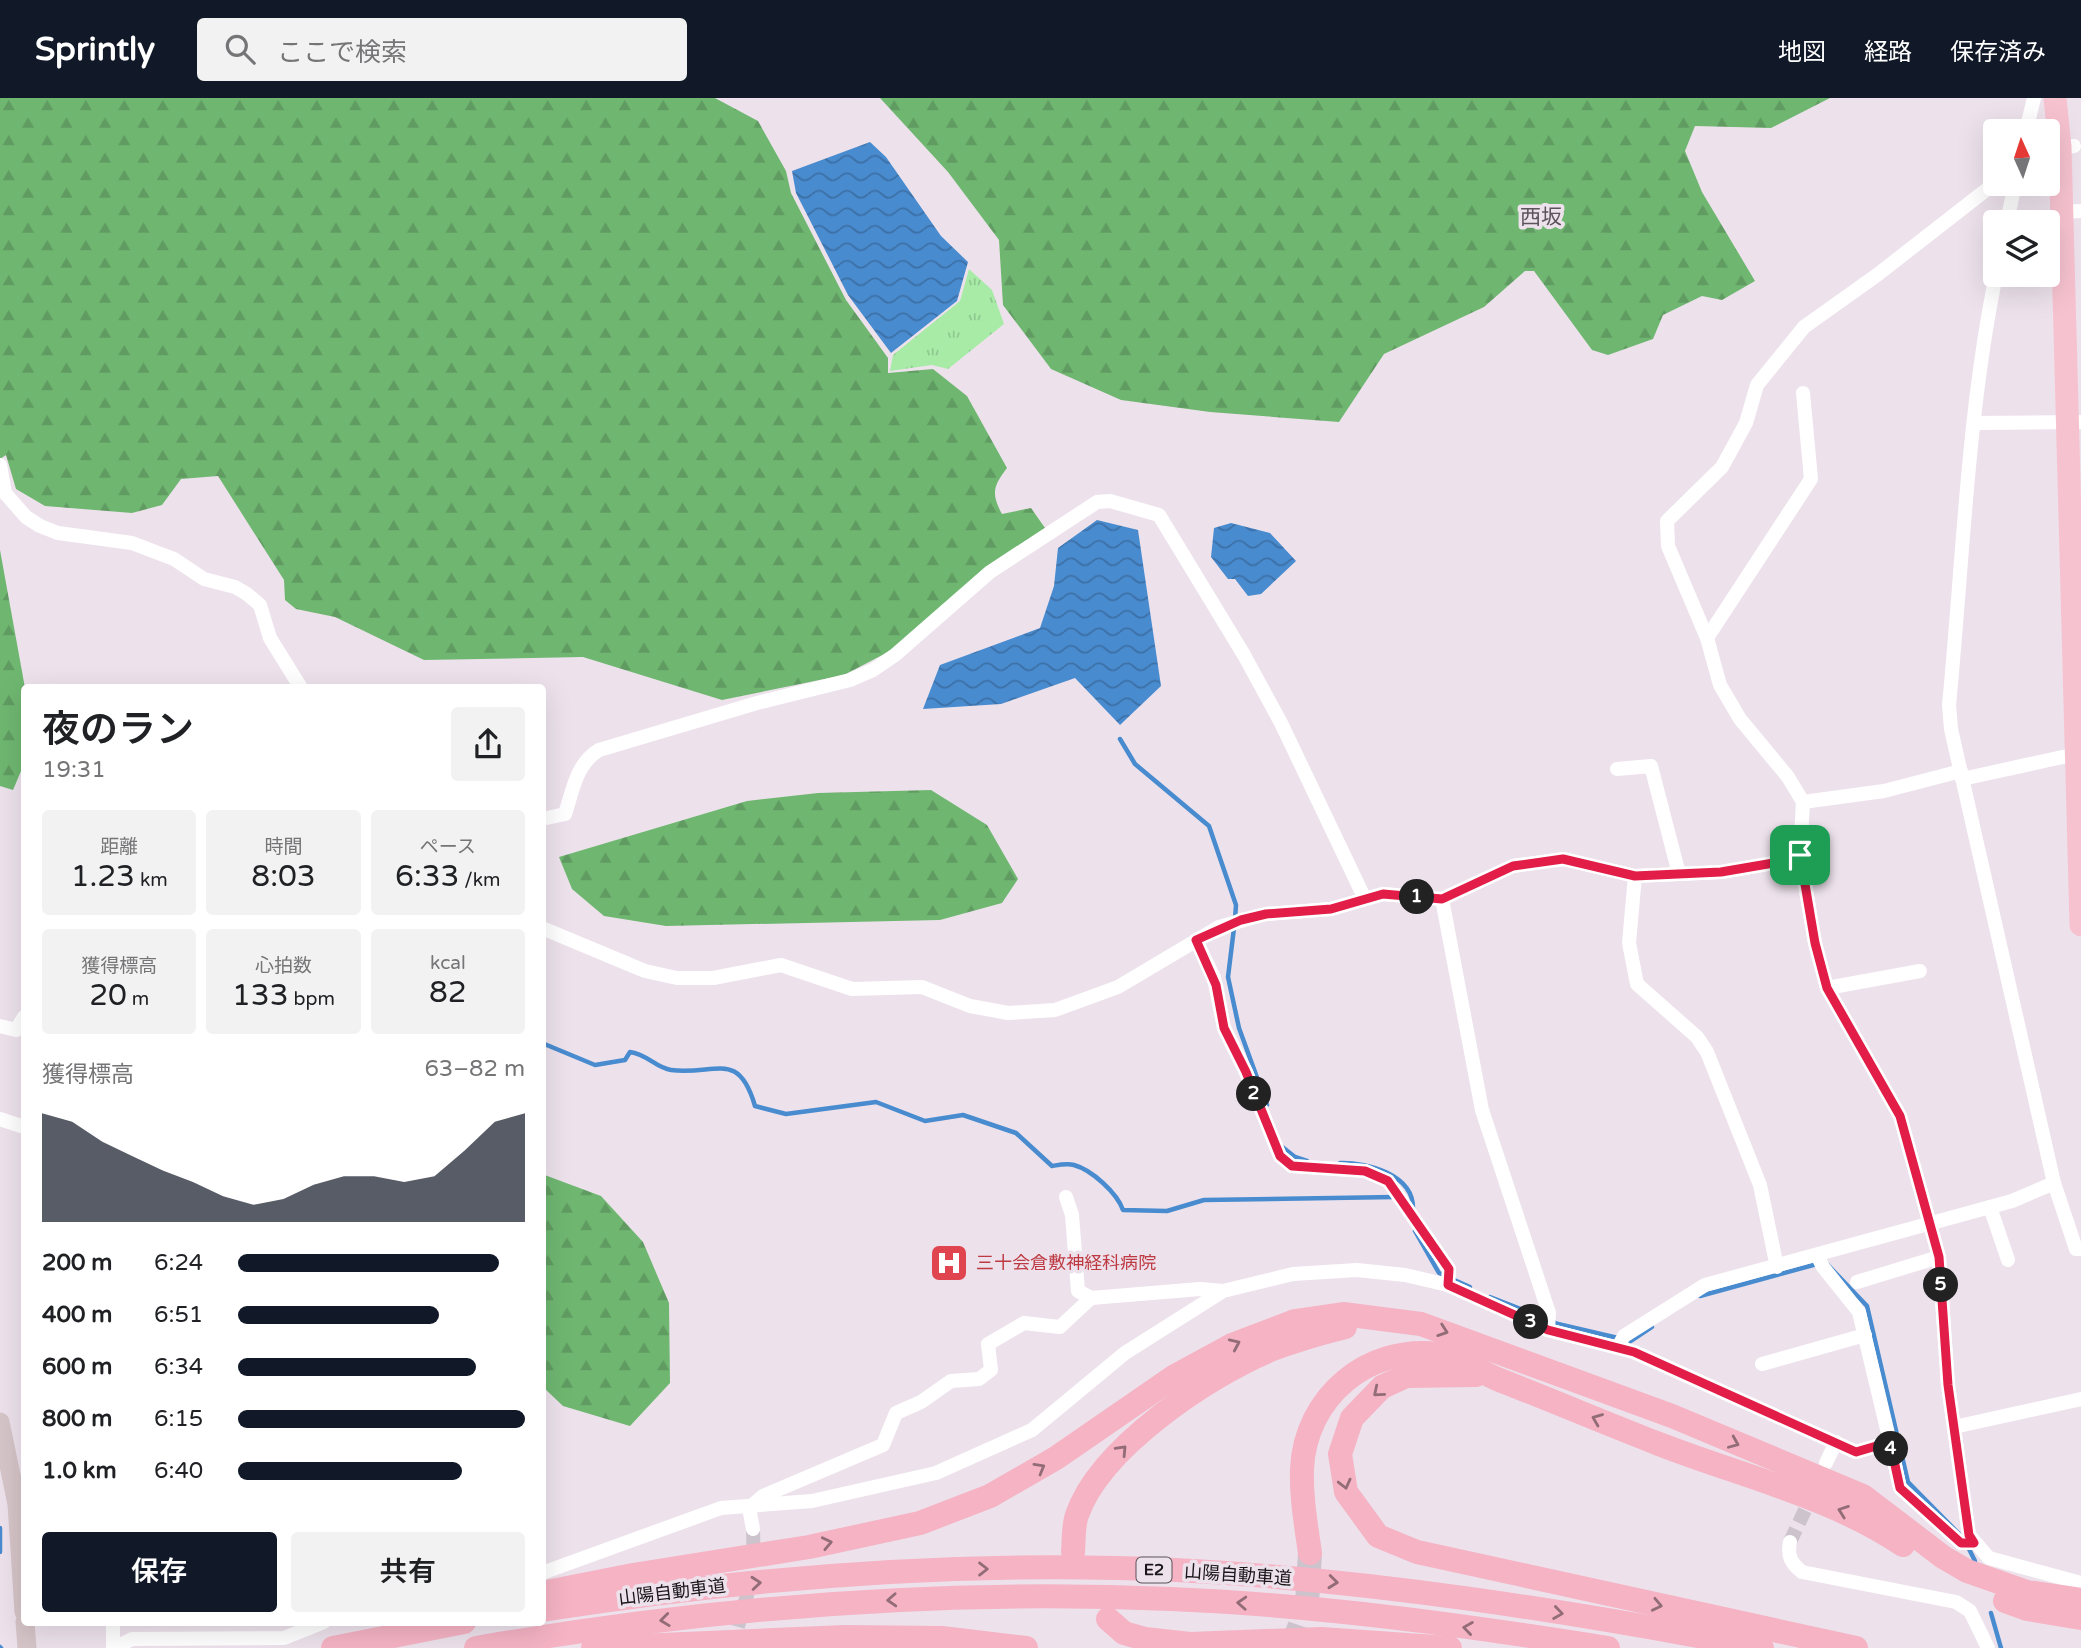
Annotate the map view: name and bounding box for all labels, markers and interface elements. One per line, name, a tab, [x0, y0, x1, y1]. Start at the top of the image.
search box	[197, 18, 687, 81]
text: Sprintly	[35, 30, 155, 69]
icon: search	[221, 30, 259, 68]
text: ここで検索	[277, 37, 407, 68]
text: 地図	[1778, 38, 1826, 67]
text: 経路	[1864, 38, 1912, 67]
text: 保存済み	[1950, 38, 2046, 67]
north arrow	[1983, 119, 2060, 196]
map controls	[1983, 119, 2060, 287]
district label: 西坂	[1520, 205, 1562, 230]
button: layers	[1983, 210, 2060, 287]
text: 夜のラン	[42, 707, 194, 753]
button: share	[451, 707, 525, 781]
text: 19:31	[42, 756, 106, 784]
pin	[1770, 825, 1830, 885]
text: 距離	[100, 836, 138, 858]
text: 時間	[264, 836, 303, 858]
text: ペース	[420, 836, 476, 858]
icon: arrive	[1781, 836, 1819, 874]
text: 1.23	[71, 858, 135, 895]
text: 8:03	[251, 858, 316, 895]
text: 6:33	[395, 858, 459, 895]
text: km	[135, 869, 168, 891]
text: /km	[459, 869, 501, 891]
pin: 1	[1400, 880, 1434, 914]
text: 1	[1411, 885, 1422, 907]
text: kcal	[430, 952, 466, 974]
text: 獲得標高	[81, 955, 157, 977]
text: 心拍数	[255, 955, 312, 977]
text: 82	[429, 974, 467, 1011]
text: 20	[89, 977, 127, 1014]
text: 133	[232, 977, 289, 1014]
text: m	[127, 988, 149, 1010]
text: bpm	[289, 988, 335, 1010]
text: 63–82 m	[424, 1055, 525, 1083]
text: 獲得標高	[42, 1061, 134, 1089]
pin: 2	[1236, 1076, 1272, 1112]
text: 2	[1248, 1082, 1259, 1104]
hospital icon: 三十会倉敷神経科病院	[928, 1242, 970, 1284]
text: 200 m	[42, 1249, 112, 1277]
text: 6:24	[154, 1249, 203, 1277]
place label: 三十会倉敷神経科病院	[976, 1252, 1156, 1274]
pin: 5	[1924, 1268, 1958, 1302]
text: 5	[1935, 1273, 1946, 1295]
text: 400 m	[42, 1301, 112, 1329]
text: 6:51	[154, 1301, 203, 1329]
pin: 3	[1514, 1304, 1548, 1340]
text: 3	[1525, 1310, 1536, 1332]
one-way arrow	[1436, 1323, 1449, 1337]
one-way arrow	[1228, 1338, 1240, 1352]
text: 600 m	[42, 1353, 112, 1381]
text: 6:34	[154, 1353, 203, 1381]
one-way arrow	[1373, 1384, 1386, 1396]
text: 800 m	[42, 1405, 112, 1433]
text: 6:15	[154, 1405, 203, 1433]
one-way arrow	[1591, 1413, 1604, 1427]
pin: 4	[1874, 1432, 1909, 1466]
one-way arrow	[1727, 1435, 1740, 1449]
text: 4	[1885, 1437, 1896, 1459]
one-way arrow	[1113, 1445, 1126, 1458]
text: 1.0 km	[42, 1457, 117, 1485]
text: 6:40	[154, 1457, 203, 1485]
one-way arrow	[1032, 1463, 1045, 1476]
one-way arrow	[1337, 1478, 1351, 1490]
one-way arrow	[1838, 1505, 1850, 1519]
button: 保存	[42, 1532, 277, 1612]
button: 共有	[291, 1532, 525, 1612]
one-way arrow	[821, 1537, 833, 1552]
road number: E2	[1136, 1558, 1172, 1582]
street label: 山陽自動車道	[1183, 1560, 1293, 1590]
one-way arrow	[978, 1561, 989, 1577]
street label: 山陽自動車道	[617, 1575, 727, 1609]
one-way arrow	[1327, 1575, 1338, 1590]
one-way arrow	[751, 1576, 762, 1591]
one-way arrow	[886, 1593, 897, 1608]
one-way arrow	[1236, 1596, 1247, 1611]
one-way arrow	[1651, 1596, 1663, 1611]
one-way arrow	[1552, 1605, 1564, 1620]
one-way arrow	[659, 1613, 671, 1628]
one-way arrow	[1462, 1621, 1474, 1636]

